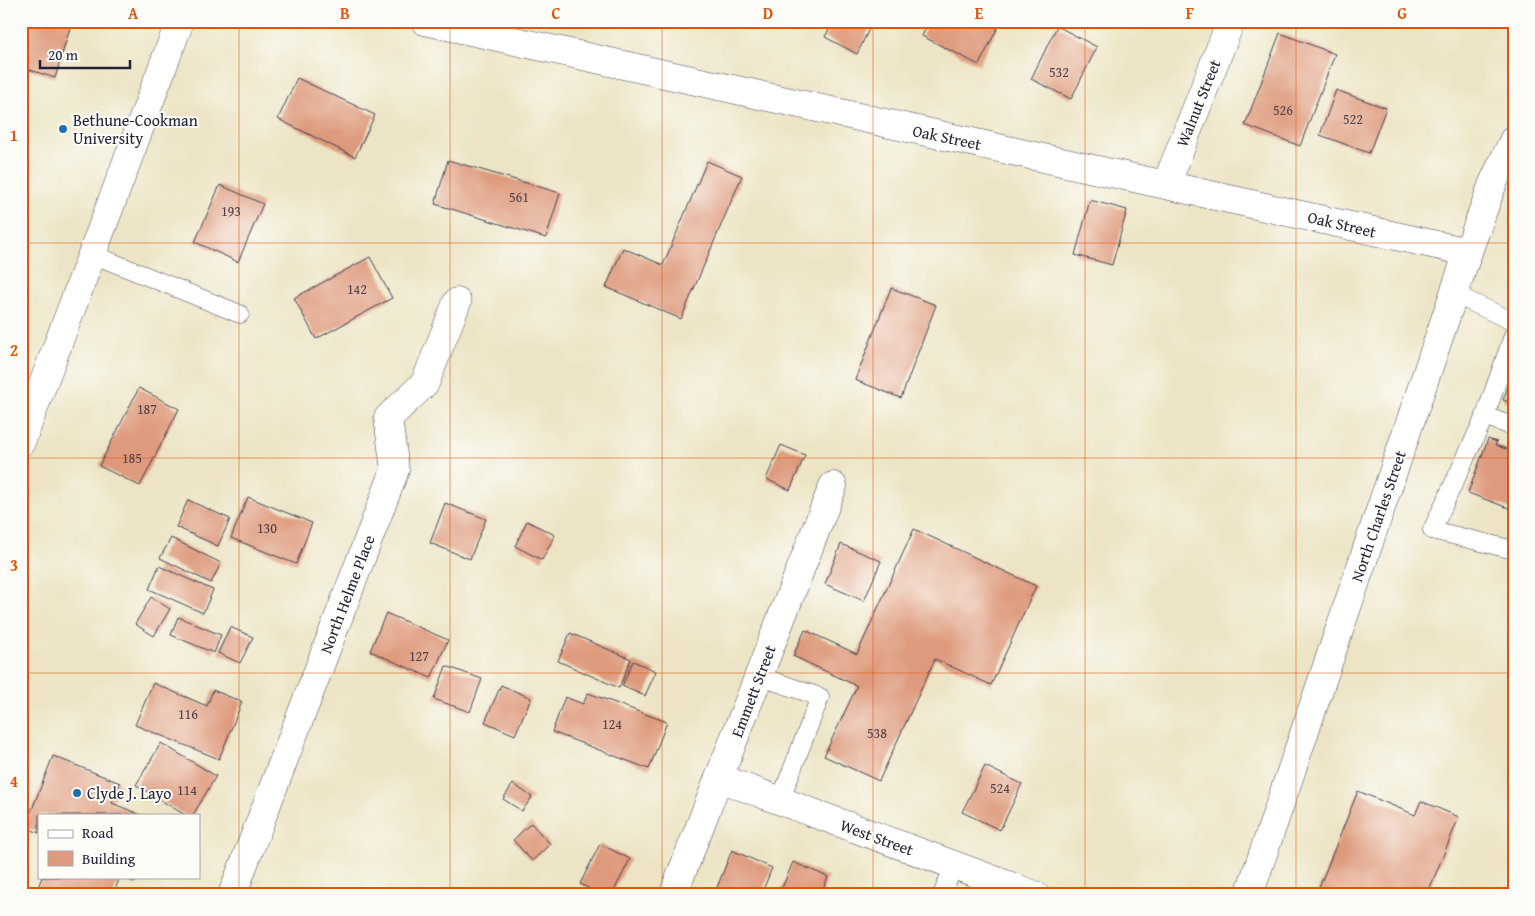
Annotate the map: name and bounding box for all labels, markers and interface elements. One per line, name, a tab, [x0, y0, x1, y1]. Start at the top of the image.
text: A	[128, 1, 139, 25]
text: B	[340, 1, 350, 25]
text: C	[551, 1, 561, 25]
text: D	[763, 1, 773, 25]
text: E	[975, 1, 984, 25]
text: F	[1186, 1, 1194, 25]
text: G	[1397, 1, 1407, 25]
scale bar	[40, 38, 130, 70]
text: 20 m	[48, 44, 79, 65]
street label: Walnut Street	[1170, 55, 1227, 150]
house number: 532	[1049, 62, 1069, 82]
house number: 526	[1273, 100, 1293, 120]
place label: Bethune-Cookman University	[73, 108, 198, 150]
house number: 522	[1343, 109, 1363, 129]
street label: Oak Street	[911, 118, 984, 156]
text: 1	[10, 123, 18, 147]
marker: Bethune-Cookman University	[57, 123, 69, 135]
house number: 561	[509, 187, 529, 207]
house number: 193	[221, 201, 241, 221]
street label: Oak Street	[1305, 205, 1379, 244]
house number: 142	[347, 279, 367, 299]
text: 2	[10, 338, 18, 362]
house number: 187	[137, 399, 157, 419]
street label: North Charles Street	[1344, 447, 1412, 585]
house number: 185	[122, 448, 142, 468]
house number: 130	[257, 518, 277, 538]
street label: North Helme Place	[313, 531, 381, 657]
text: 3	[10, 553, 18, 577]
street label: Emmett Street	[724, 641, 782, 741]
house number: 127	[409, 646, 429, 666]
house number: 116	[178, 704, 198, 724]
house number: 124	[602, 714, 622, 734]
house number: 538	[867, 723, 887, 743]
text: 4	[10, 769, 18, 793]
house number: 524	[990, 778, 1010, 798]
house number: 114	[177, 780, 197, 800]
place label: Clyde J. Layo	[87, 781, 171, 805]
marker: Clyde J. Layo	[71, 787, 83, 799]
street label: West Street	[837, 813, 917, 861]
legend	[38, 814, 200, 878]
text: Road	[82, 822, 113, 843]
text: Building	[82, 848, 136, 869]

